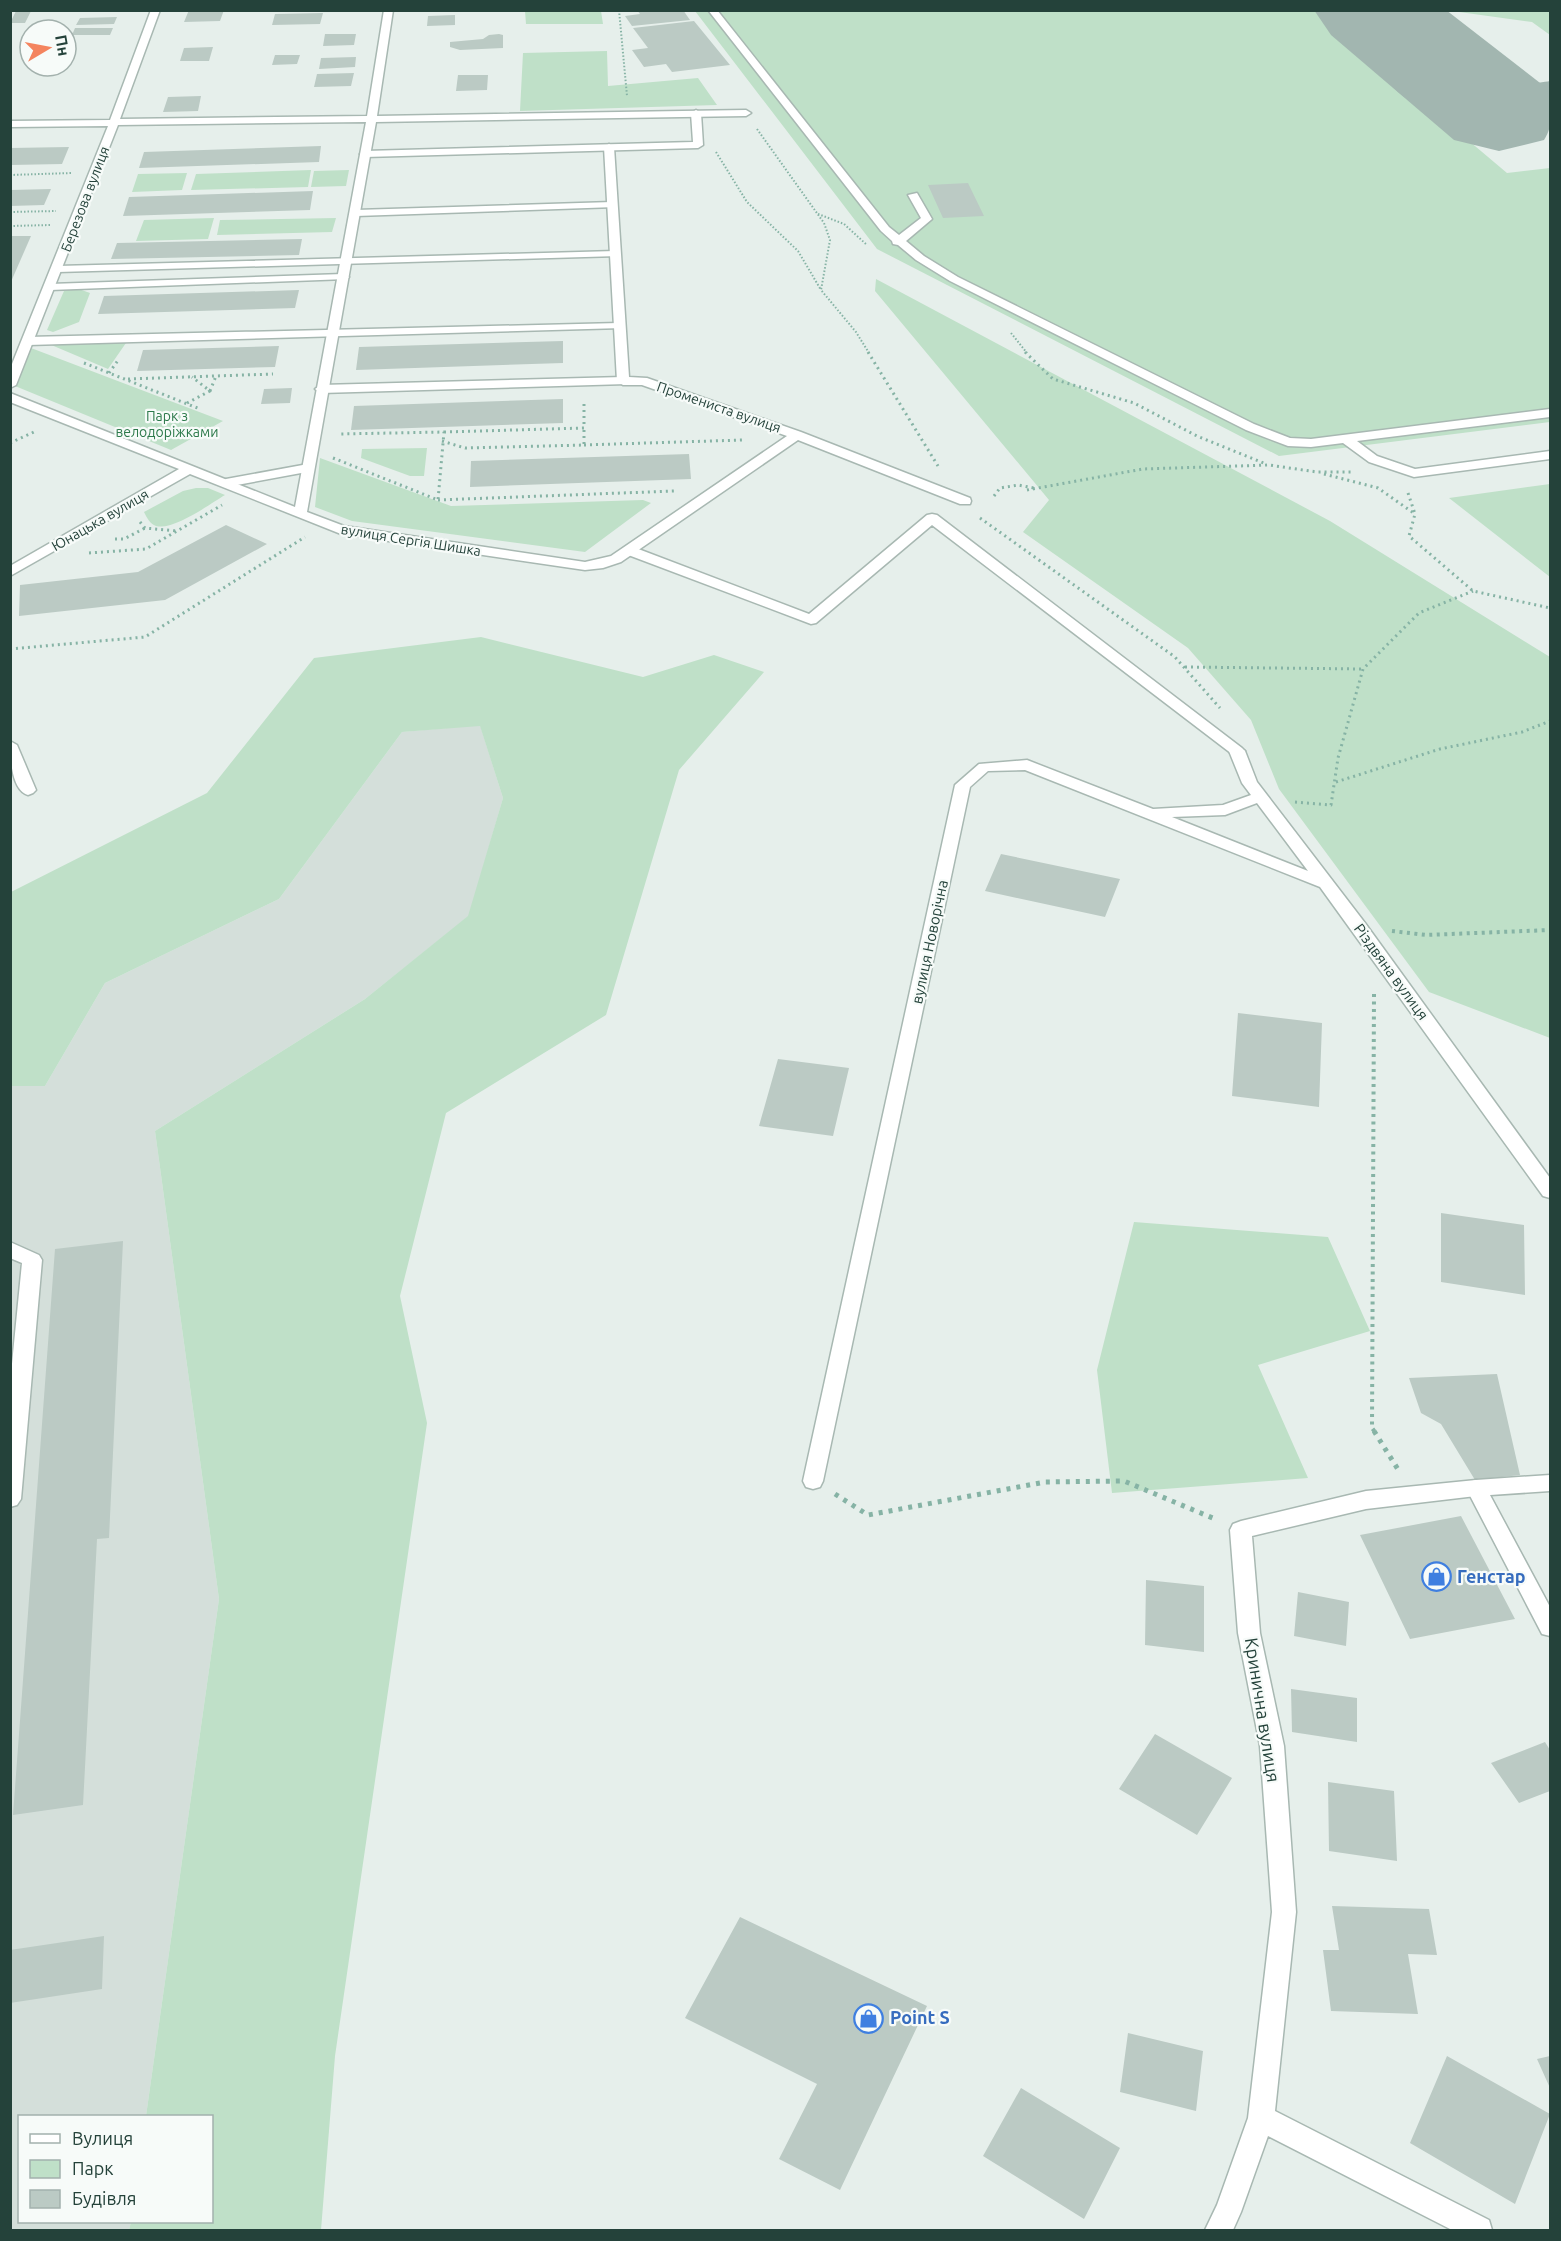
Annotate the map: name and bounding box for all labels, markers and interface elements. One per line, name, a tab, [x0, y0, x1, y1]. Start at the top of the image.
north arrow	[18, 18, 78, 78]
text: Пн	[52, 33, 73, 57]
street label: Березова вулиця	[58, 144, 112, 254]
street label: Промениста вулиця	[655, 378, 783, 436]
park label: Парк з велодоріжками	[115, 408, 219, 440]
street label: Юнацька вулиця	[49, 486, 151, 554]
street label: вулиця Сергія Шишка	[340, 521, 482, 559]
street label: вулиця Новорічна	[908, 878, 951, 1005]
street label: Різдвяна вулиця	[1351, 920, 1432, 1023]
shop icon: Генстар	[1420, 1561, 1452, 1593]
place label: Генстар	[1457, 1566, 1526, 1586]
street label: Кринична вулиця	[1242, 1636, 1284, 1784]
shop icon: Point S	[853, 2002, 885, 2034]
place label: Point S	[890, 2007, 950, 2027]
legend	[18, 2115, 213, 2223]
text: Вулиця	[72, 2128, 133, 2148]
text: Парк	[72, 2158, 113, 2178]
text: Будівля	[72, 2188, 137, 2208]

